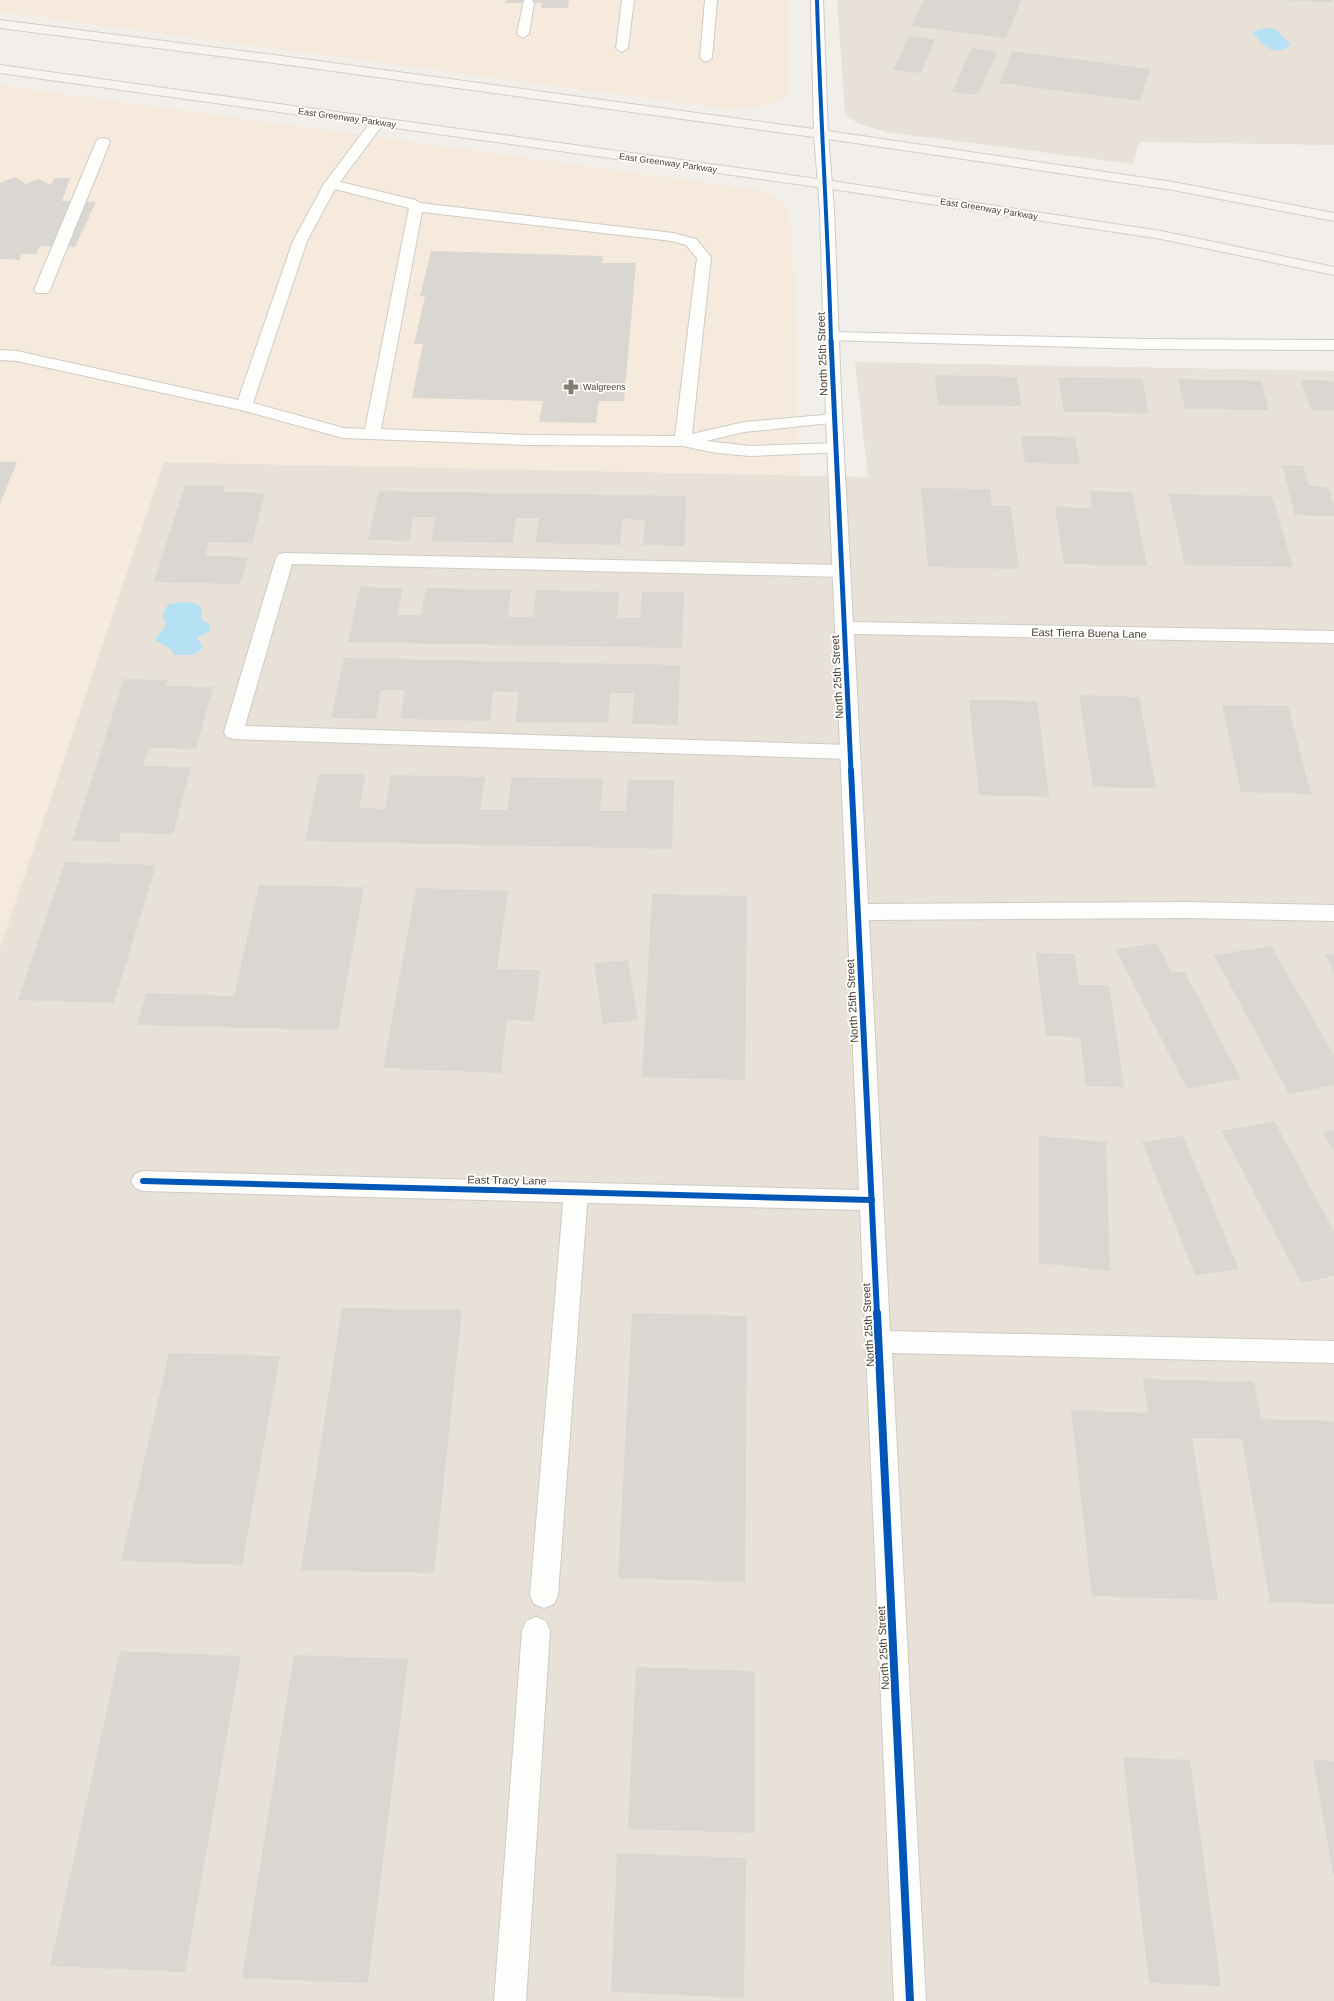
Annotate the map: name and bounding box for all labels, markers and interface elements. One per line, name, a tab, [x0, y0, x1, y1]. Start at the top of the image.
street label: East Greenway Parkway	[298, 106, 397, 130]
street label: East Greenway Parkway	[619, 151, 718, 175]
street label: East Greenway Parkway	[940, 196, 1039, 222]
street label: North 25th Street	[815, 312, 829, 396]
pharmacy icon: Walgreens	[562, 378, 580, 396]
place label: Walgreens	[583, 382, 626, 392]
street label: East Tierra Buena Lane	[1031, 626, 1147, 640]
street label: North 25th Street	[829, 635, 845, 719]
street label: North 25th Street	[844, 959, 860, 1043]
street label: East Tracy Lane	[467, 1173, 547, 1187]
street label: North 25th Street	[860, 1283, 876, 1367]
street label: North 25th Street	[875, 1606, 891, 1690]

